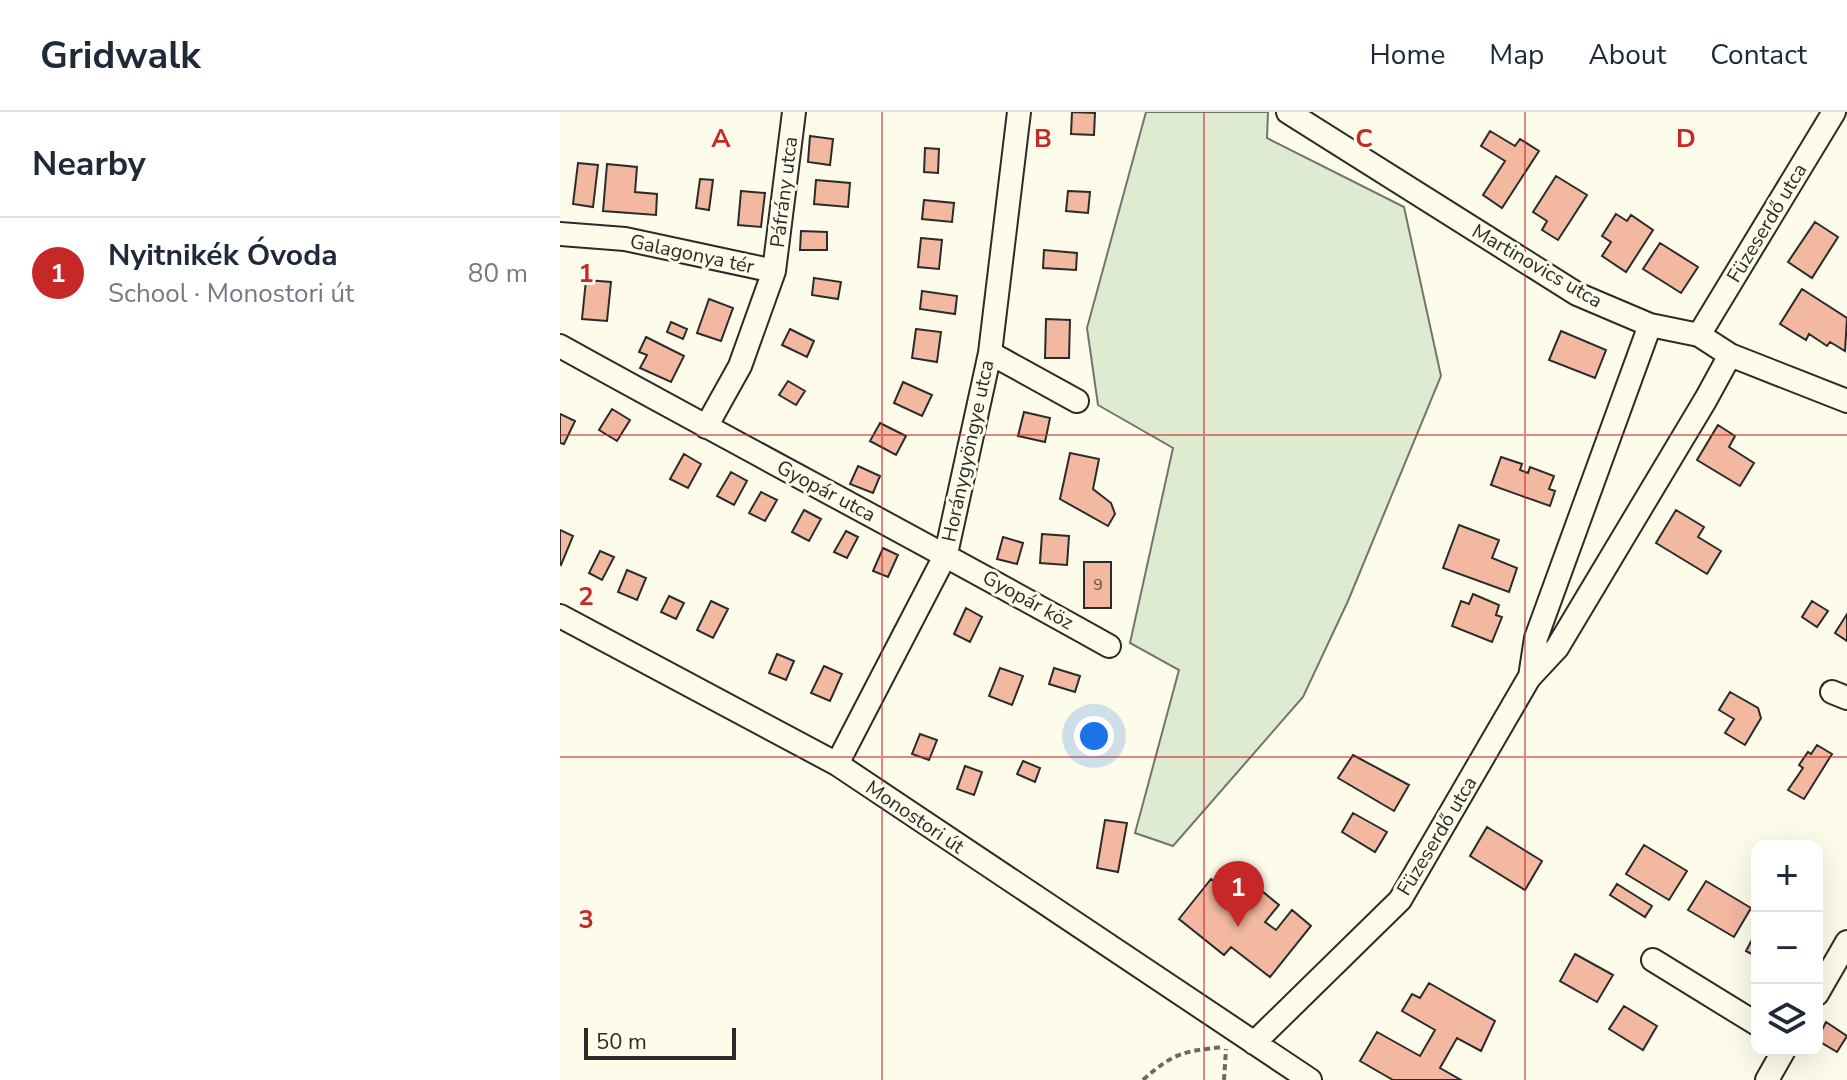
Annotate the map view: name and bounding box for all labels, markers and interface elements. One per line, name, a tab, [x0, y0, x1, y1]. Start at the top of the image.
text: Gridwalk	[40, 30, 201, 81]
text: Home	[1370, 36, 1445, 74]
text: Map	[1489, 36, 1544, 74]
text: About	[1588, 36, 1666, 74]
text: Contact	[1710, 36, 1807, 74]
text: A	[711, 121, 731, 156]
text: B	[1034, 121, 1052, 156]
text: C	[1355, 121, 1373, 156]
text: D	[1676, 121, 1696, 156]
street label: Páfrány utca	[764, 135, 804, 249]
text: Nearby	[32, 141, 146, 187]
street label: Füzeserdő utca	[1721, 158, 1813, 288]
street label: Martinovics utca	[1467, 218, 1607, 314]
street label: Galagonya tér	[627, 228, 757, 280]
text: Nyitnikék Óvoda	[108, 235, 338, 276]
text: 1	[50, 256, 66, 291]
text: 80 m	[468, 256, 528, 291]
text: 1	[578, 256, 594, 291]
text: School · Monostori út	[108, 276, 354, 311]
street label: Horánygyöngye utca	[936, 358, 1000, 544]
street label: Gyopár utca	[772, 454, 880, 528]
street label: Gyopár köz	[978, 564, 1078, 636]
house number: 9	[1093, 574, 1103, 596]
text: 2	[578, 579, 594, 614]
your location	[1074, 716, 1114, 756]
street label: Füzeserdő utca	[1391, 771, 1483, 901]
street label: Monostori út	[860, 774, 970, 860]
map controls	[1751, 840, 1823, 1056]
button: +	[1751, 840, 1823, 912]
pin: 1	[1212, 861, 1264, 927]
text: 3	[578, 902, 594, 937]
button: −	[1751, 912, 1823, 984]
button: layers	[1751, 984, 1823, 1056]
scale bar	[584, 1024, 736, 1060]
text: 50 m	[596, 1027, 647, 1057]

